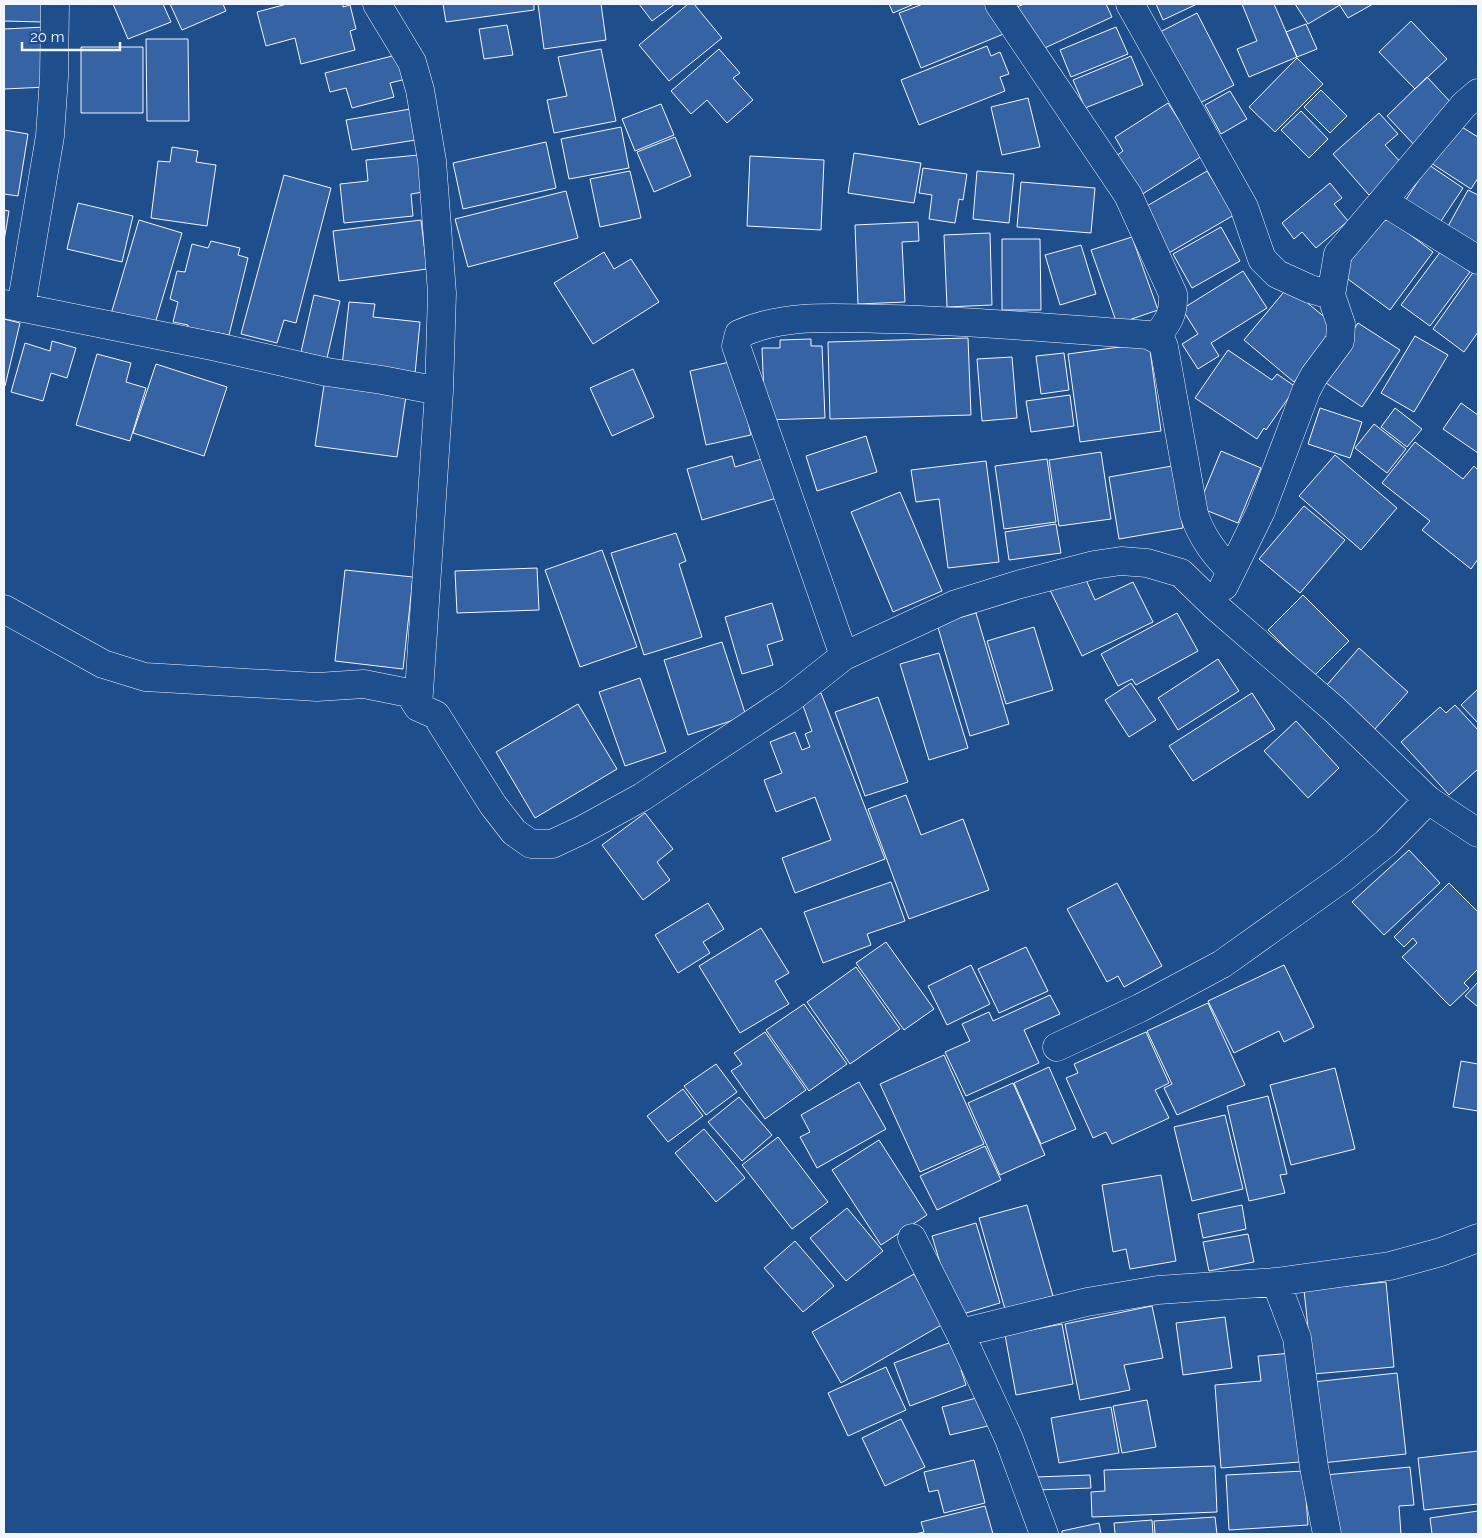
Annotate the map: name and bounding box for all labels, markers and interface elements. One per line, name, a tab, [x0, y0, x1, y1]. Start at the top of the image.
scale bar	[22, 20, 120, 52]
text: 20 m	[30, 28, 65, 46]

